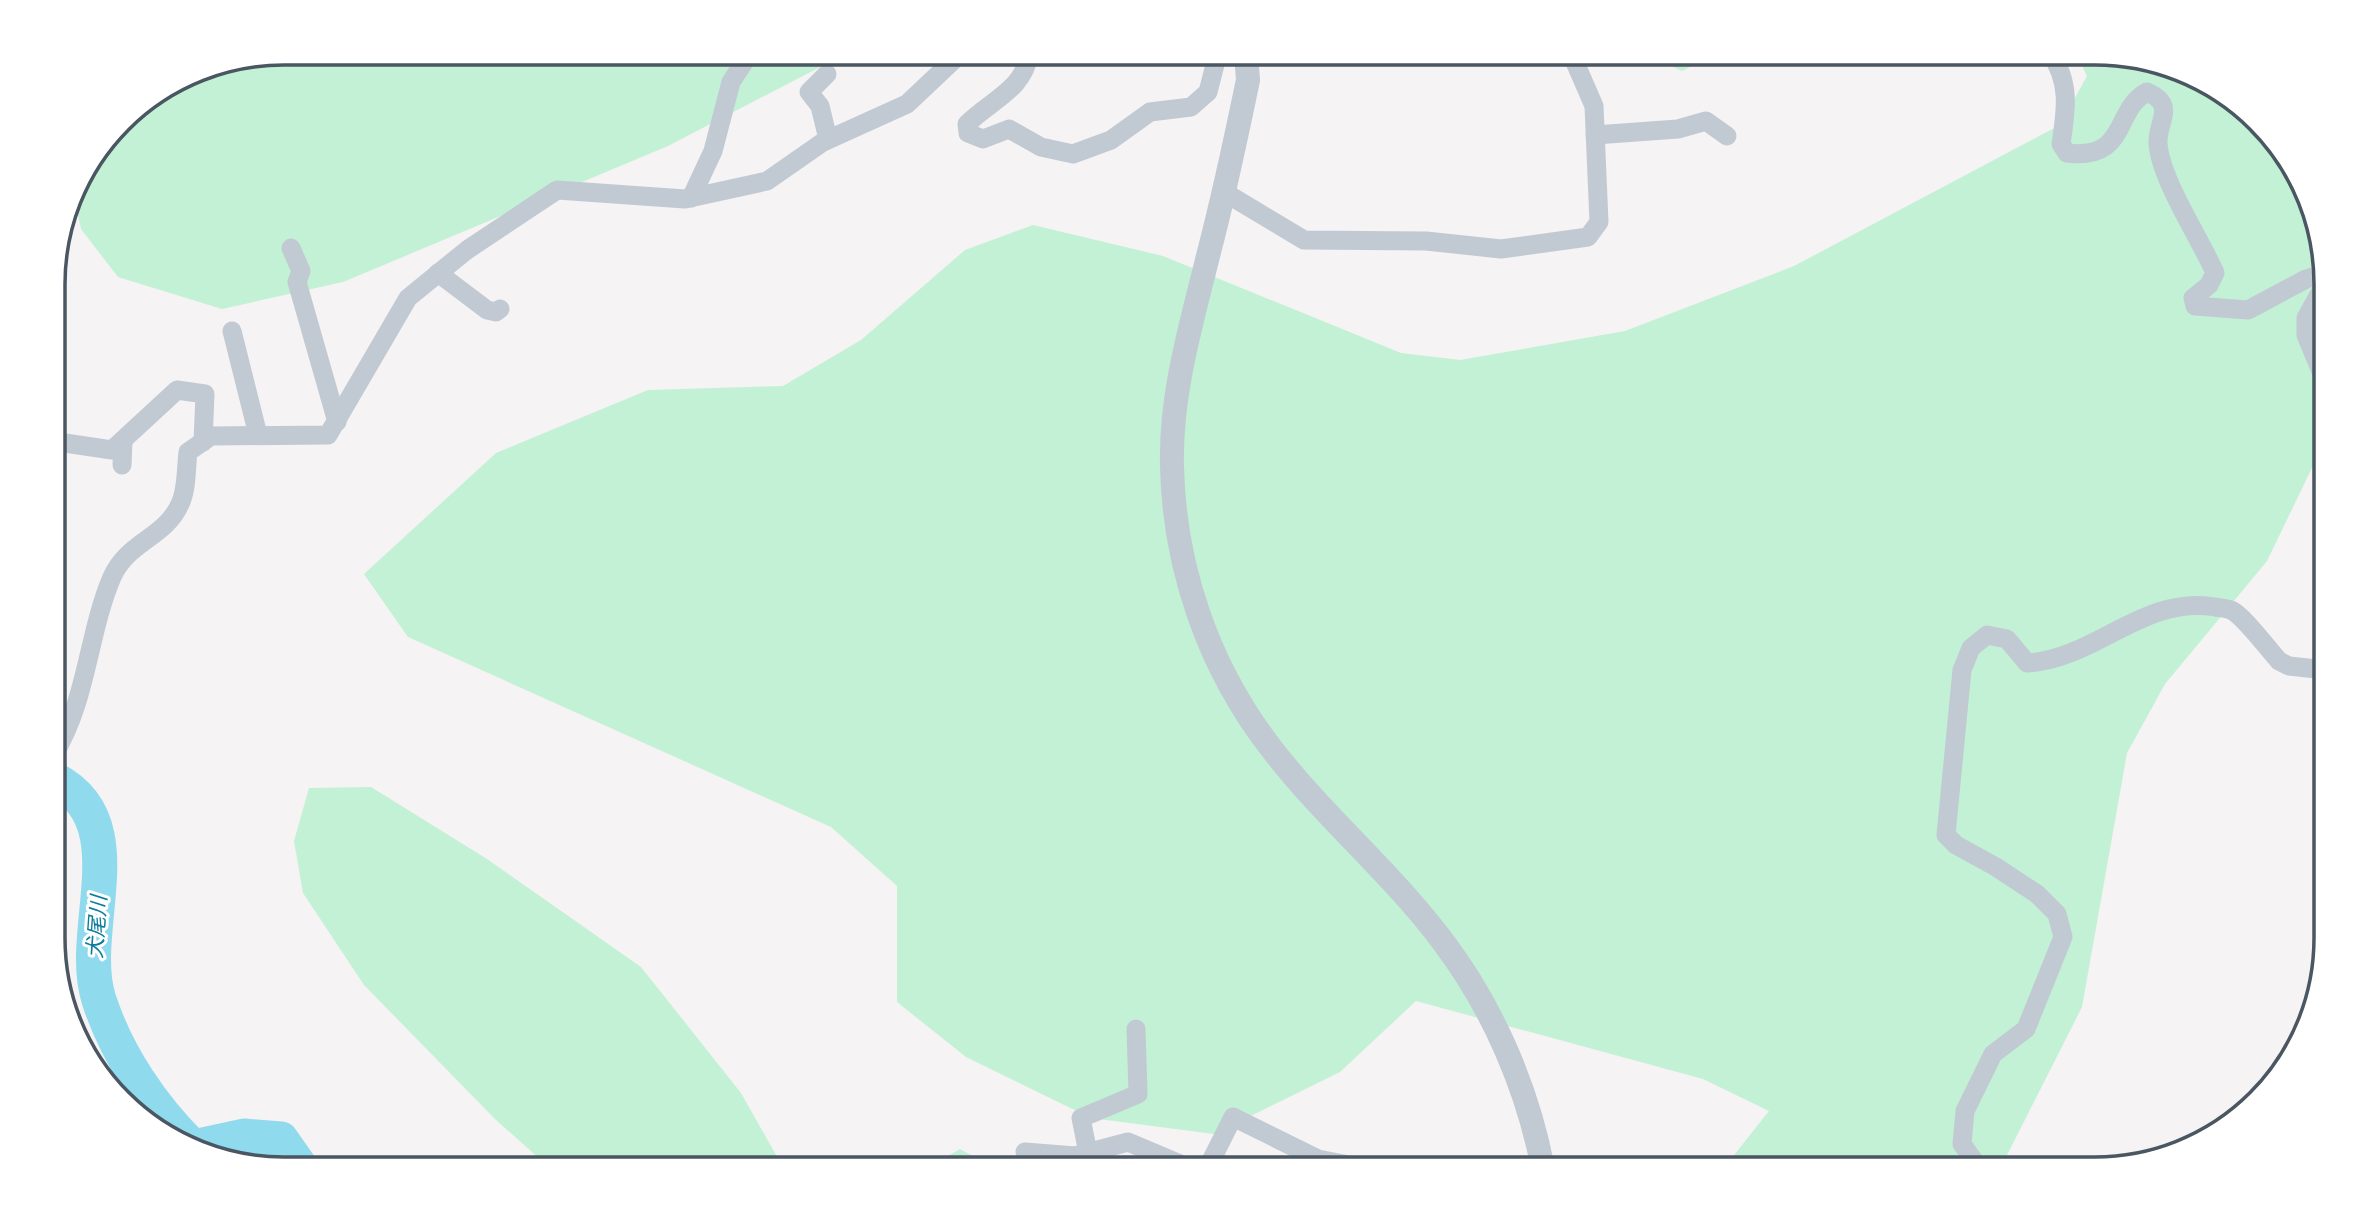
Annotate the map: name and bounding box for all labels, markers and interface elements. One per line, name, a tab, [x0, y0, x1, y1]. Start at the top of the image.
water label: 犬尾川	[81, 893, 112, 959]

